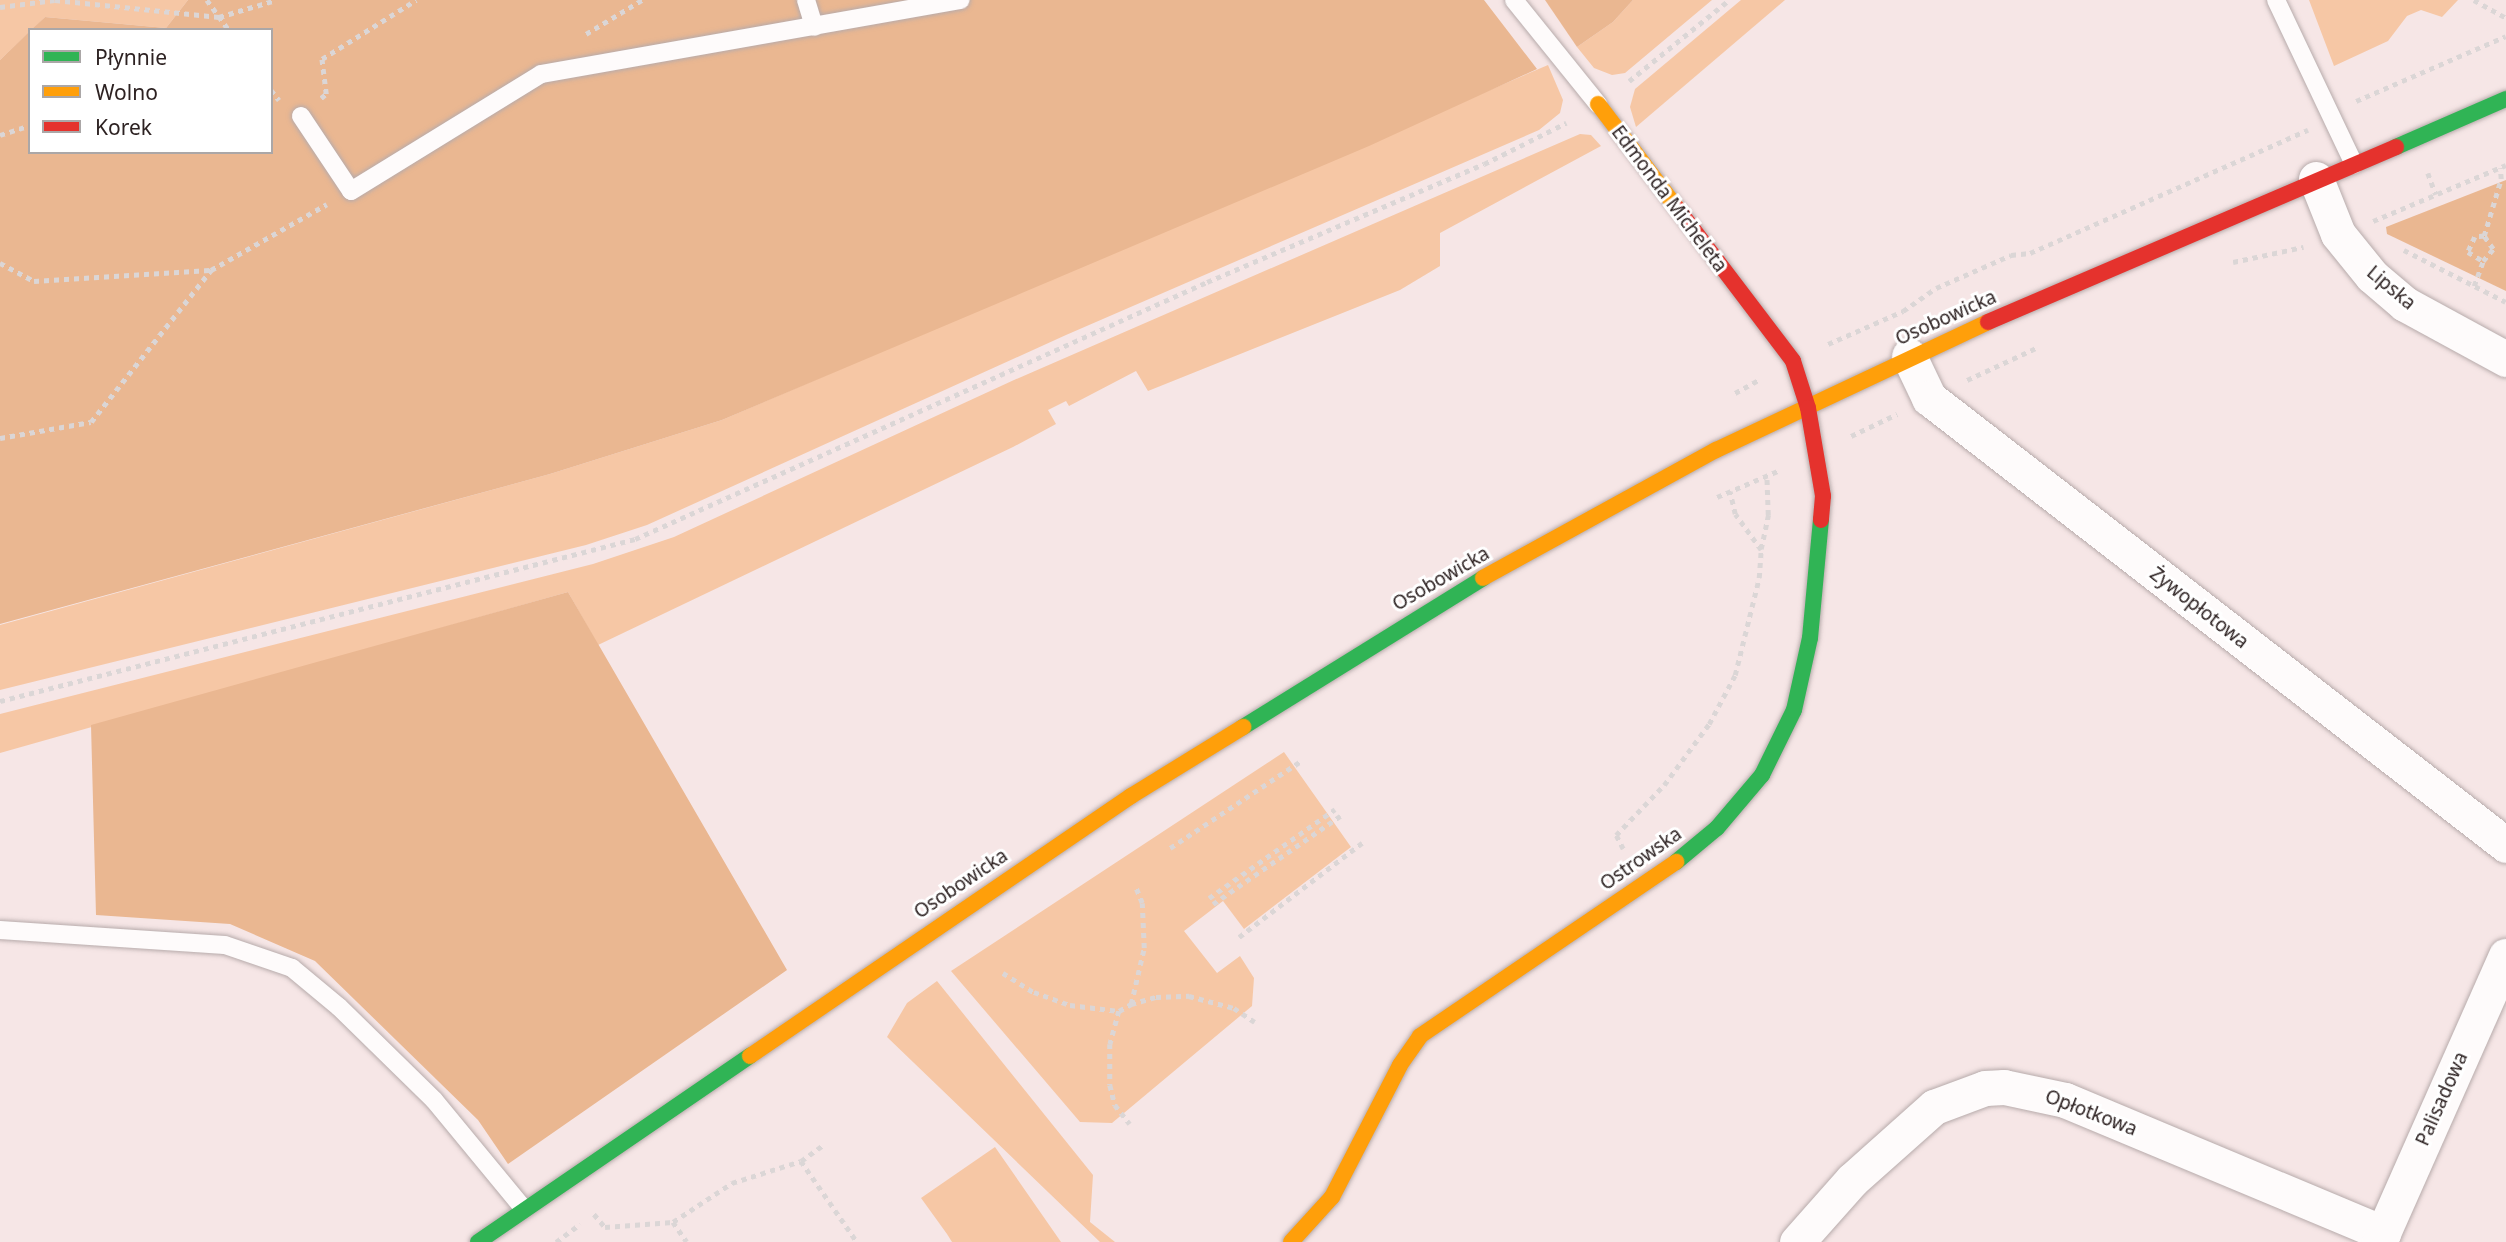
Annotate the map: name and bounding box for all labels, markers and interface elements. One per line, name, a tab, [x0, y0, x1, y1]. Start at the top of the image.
legend	[28, 28, 273, 154]
text: Płynnie	[95, 43, 167, 71]
text: Wolno	[95, 78, 158, 106]
text: Korek	[95, 113, 152, 141]
street label: Edmonda Micheleta	[1607, 121, 1731, 277]
street label: Lipska	[2362, 261, 2420, 315]
street label: Osobowicka	[1892, 286, 2000, 350]
street label: Osobowicka	[1389, 542, 1493, 616]
street label: Żywopłotowa	[2145, 562, 2253, 654]
street label: Ostrowska	[1596, 823, 1686, 895]
street label: Osobowicka	[910, 844, 1012, 924]
street label: Palisadowa	[2411, 1049, 2473, 1149]
street label: Opłotkowa	[2042, 1085, 2140, 1141]

